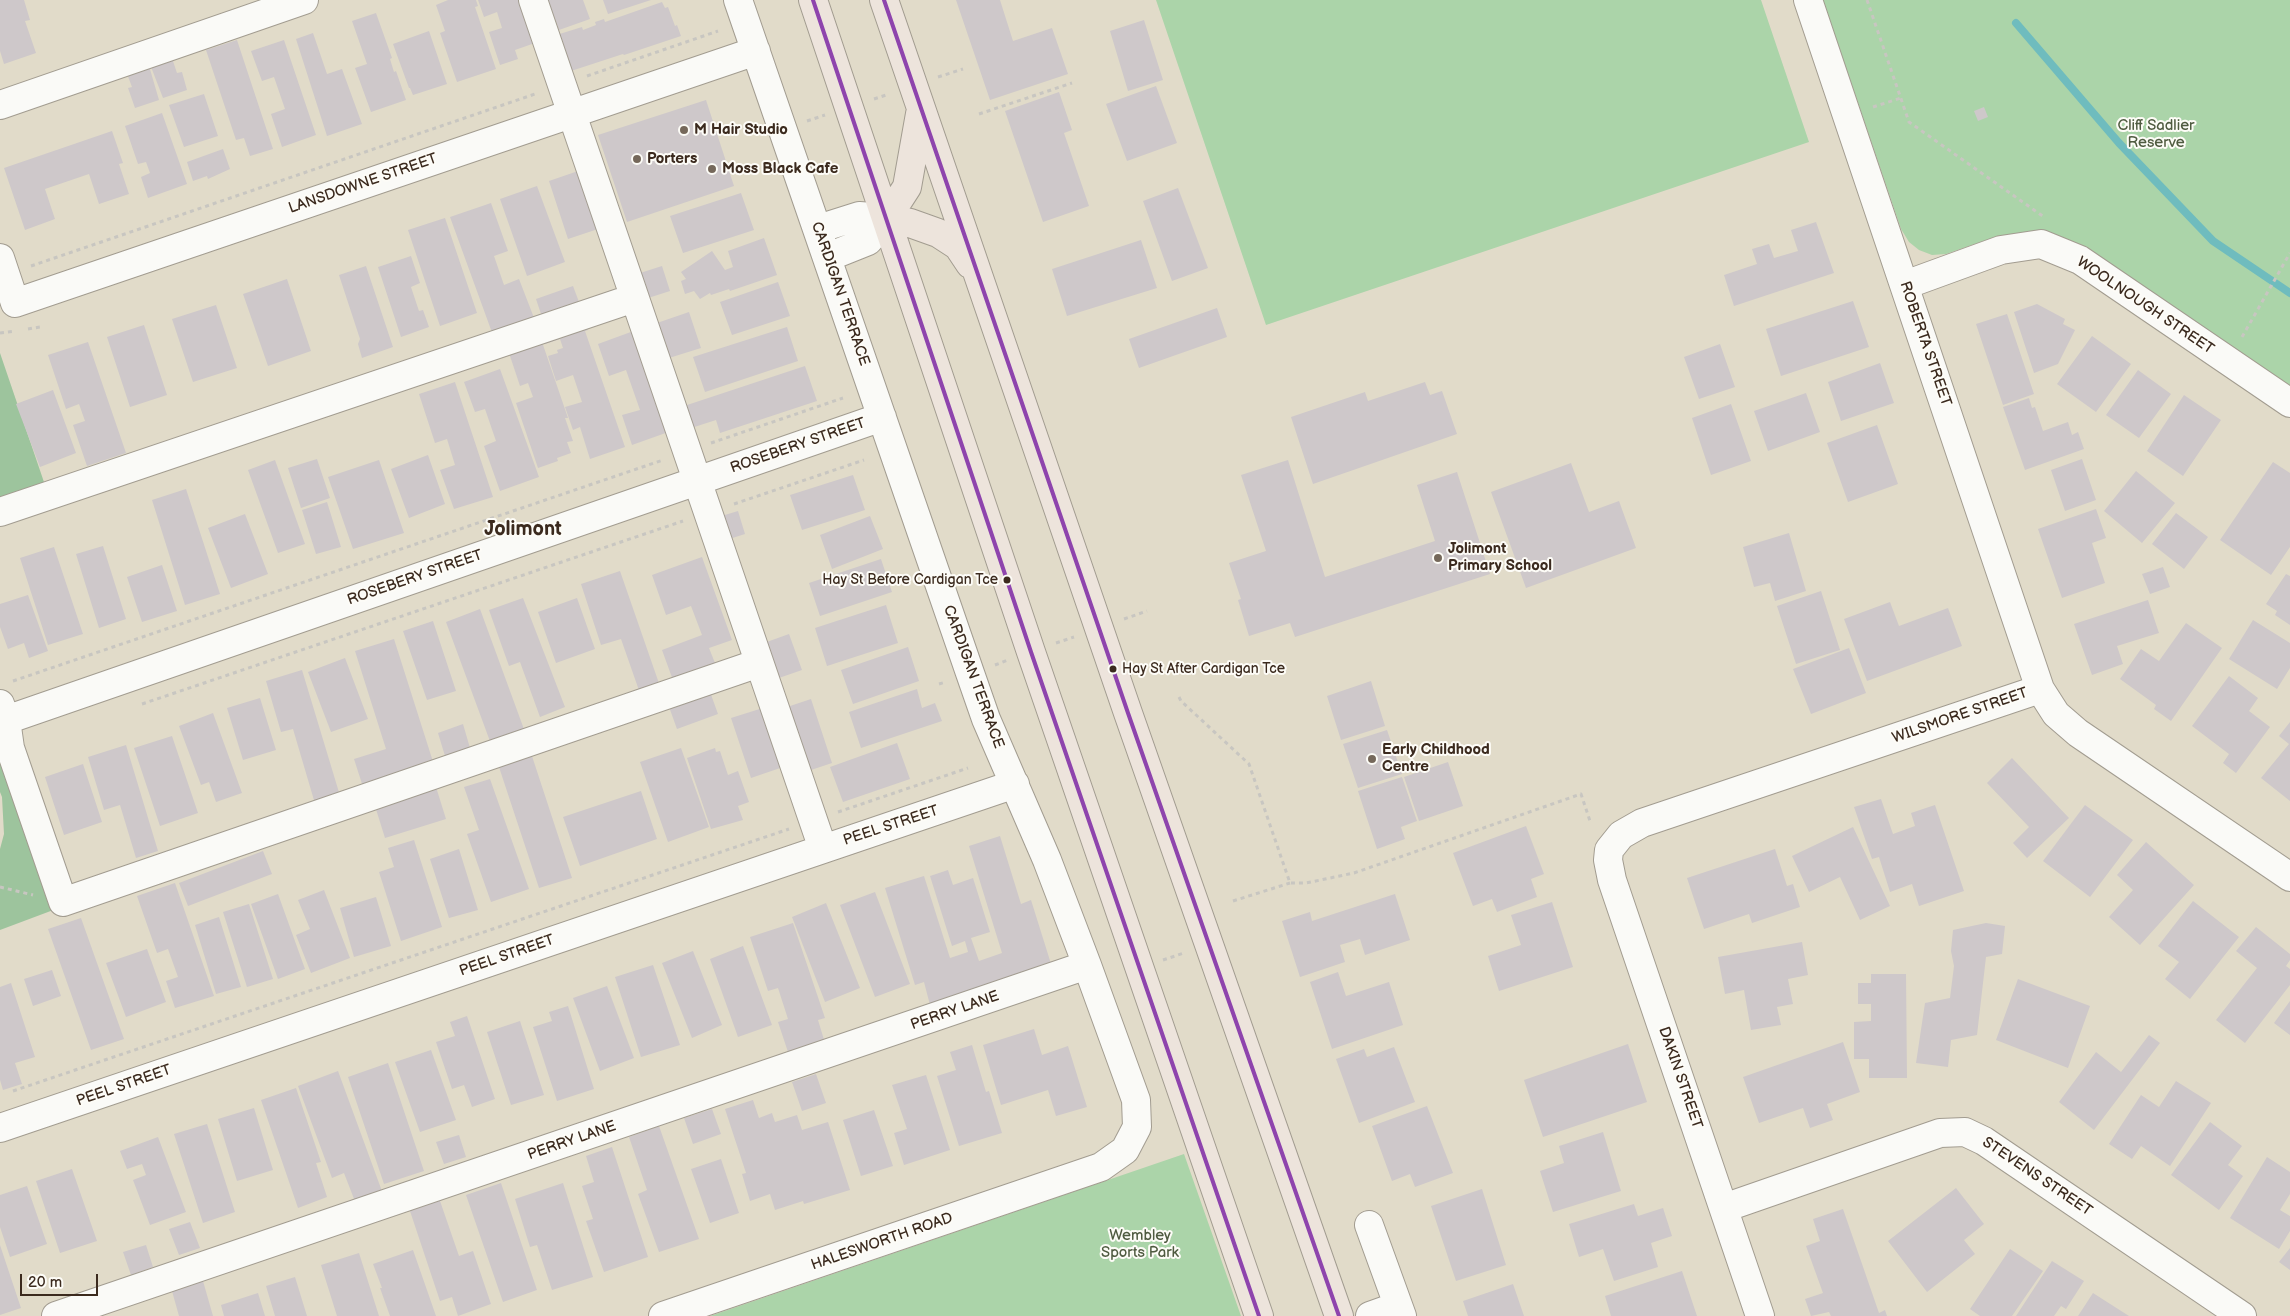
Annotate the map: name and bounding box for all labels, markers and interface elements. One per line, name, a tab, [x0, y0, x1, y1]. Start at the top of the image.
park label: Cliff Sadlier Reserve	[2117, 117, 2195, 152]
place label: M Hair Studio	[694, 121, 788, 139]
marker: M Hair Studio	[678, 124, 690, 136]
street label: LANSDOWNE STREET	[286, 150, 440, 218]
place label: Porters	[647, 150, 697, 168]
marker: Porters	[631, 153, 643, 165]
place label: Moss Black Cafe	[722, 160, 838, 178]
marker: Moss Black Cafe	[706, 163, 718, 175]
street label: CARDIGAN TERRACE	[807, 220, 873, 368]
street label: WOOLNOUGH STREET	[2073, 253, 2217, 359]
street label: ROBERTA STREET	[1895, 279, 1955, 409]
street label: ROSEBERY STREET	[728, 414, 868, 478]
district label: Jolimont	[484, 518, 562, 542]
place label: Jolimont Primary School	[1448, 540, 1552, 575]
street label: ROSEBERY STREET	[345, 546, 485, 610]
marker: Jolimont Primary School	[1432, 552, 1444, 564]
place label: Hay St Before Cardigan Tce	[822, 572, 998, 588]
marker: Hay St Before Cardigan Tce	[1002, 575, 1012, 585]
street label: CARDIGAN TERRACE	[939, 603, 1007, 751]
place label: Hay St After Cardigan Tce	[1122, 661, 1285, 677]
marker: Hay St After Cardigan Tce	[1108, 664, 1118, 674]
street label: WILSMORE STREET	[1890, 684, 2030, 748]
place label: Early Childhood Centre	[1382, 741, 1490, 776]
marker: Early Childhood Centre	[1366, 753, 1378, 765]
street label: PEEL STREET	[841, 802, 941, 850]
street label: PEEL STREET	[457, 931, 557, 981]
street label: PERRY LANE	[908, 987, 1002, 1035]
street label: DAKIN STREET	[1654, 1025, 1706, 1131]
street label: PEEL STREET	[74, 1061, 174, 1111]
street label: PERRY LANE	[525, 1117, 619, 1165]
street label: STEVENS STREET	[1979, 1134, 2095, 1220]
street label: HALESWORTH ROAD	[809, 1209, 955, 1275]
park label: Wembley Sports Park	[1101, 1227, 1179, 1262]
scale bar	[22, 1264, 100, 1296]
text: 20 m	[28, 1273, 62, 1292]

